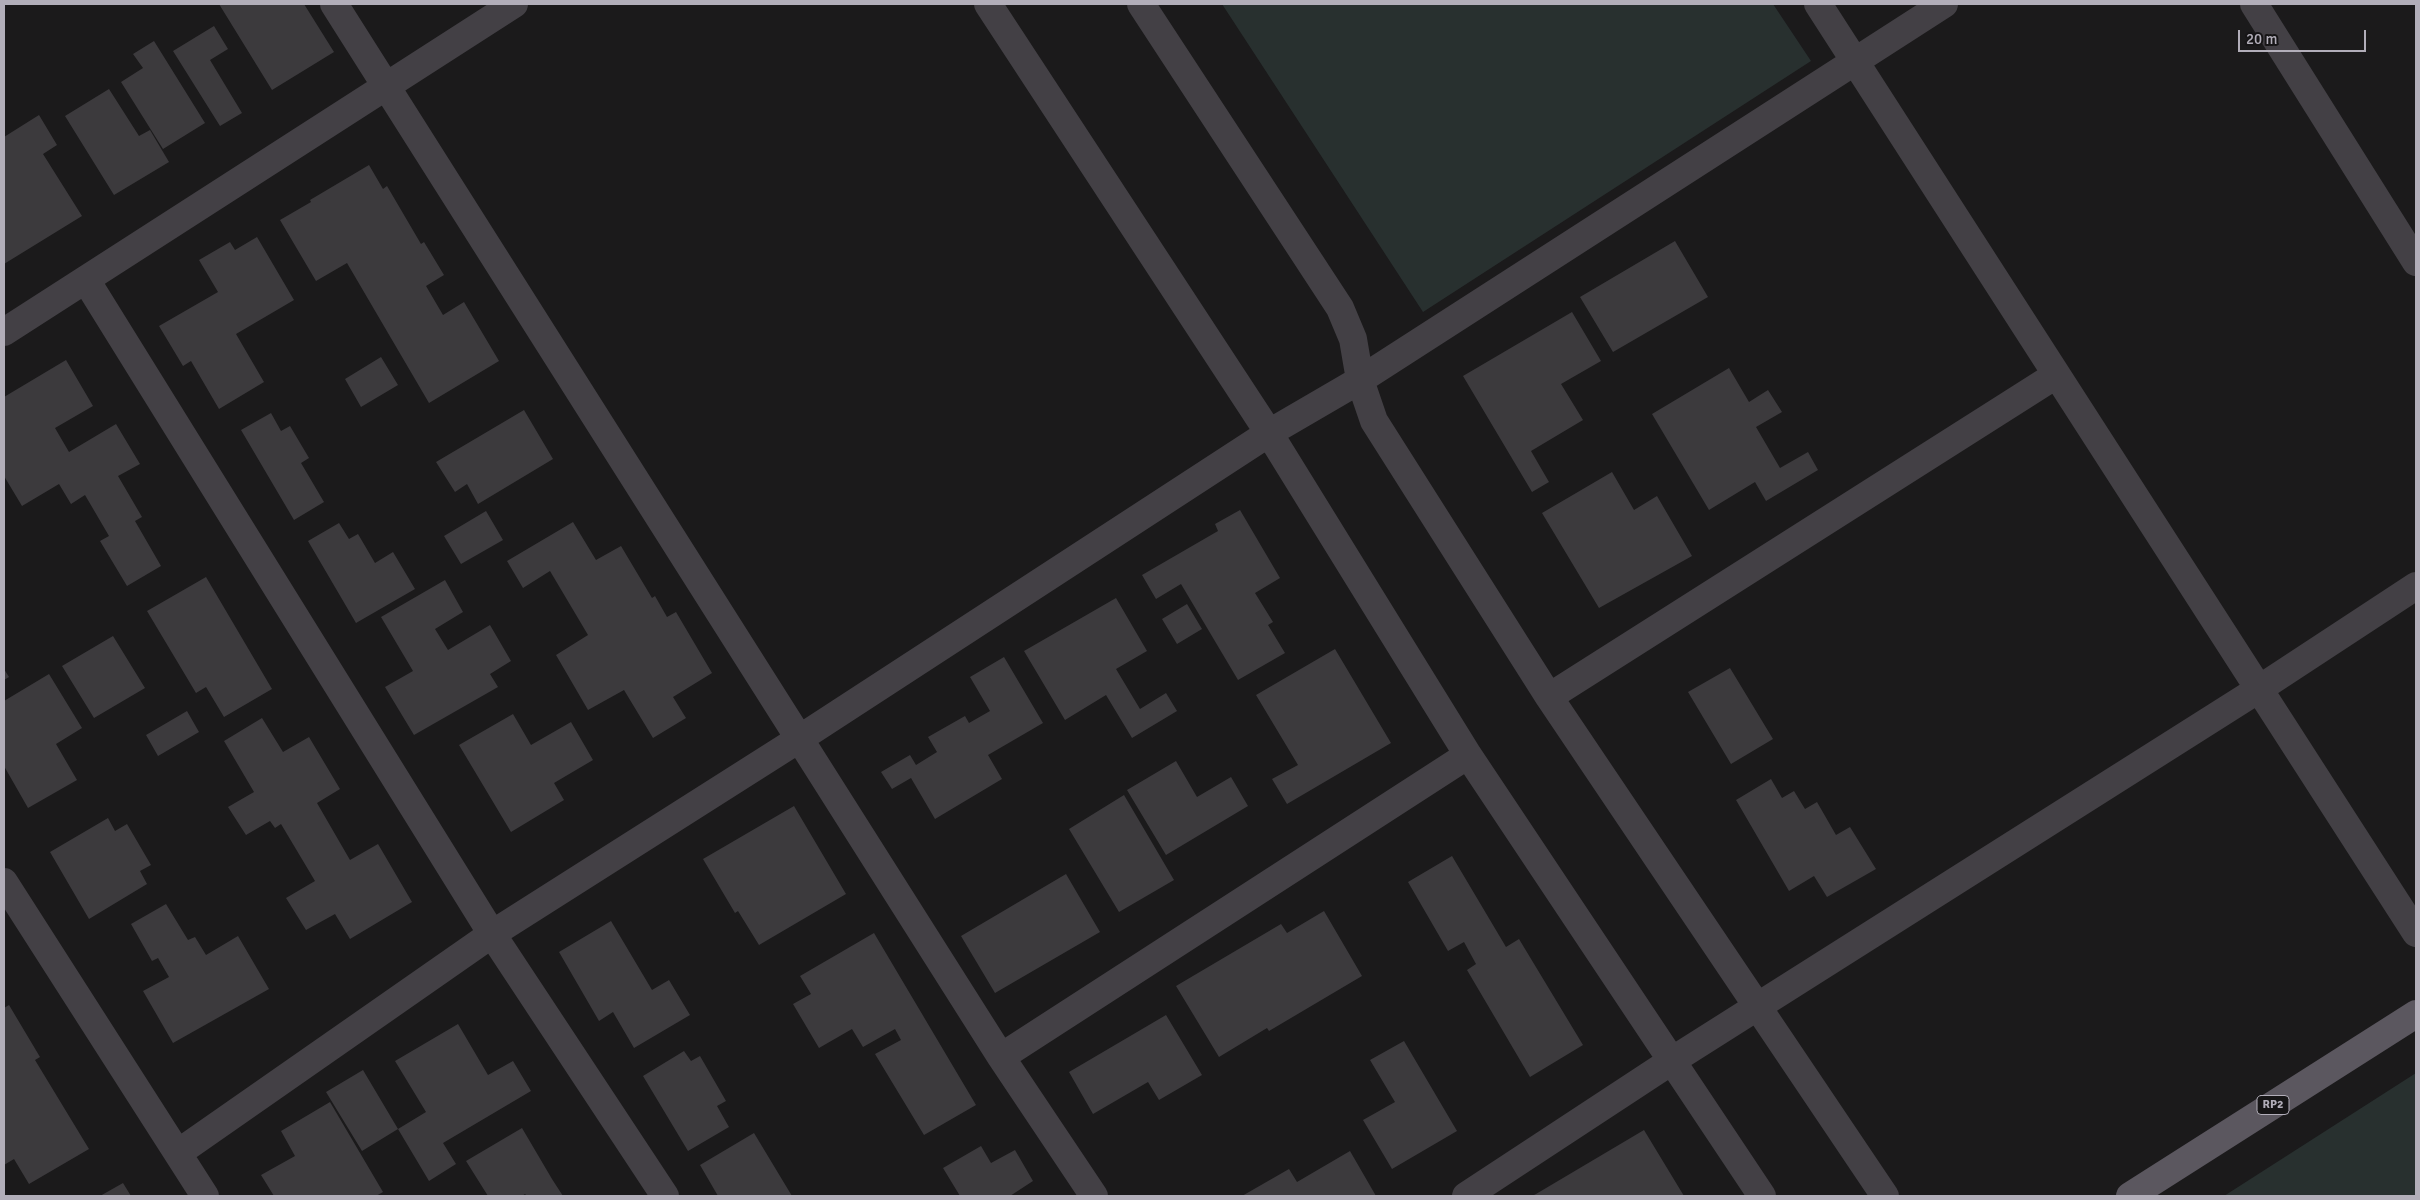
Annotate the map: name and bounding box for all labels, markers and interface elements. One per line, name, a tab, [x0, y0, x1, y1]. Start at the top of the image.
scale bar	[2240, 20, 2368, 52]
text: 20 m	[2246, 30, 2277, 48]
road number: RP2	[2257, 1096, 2289, 1114]

